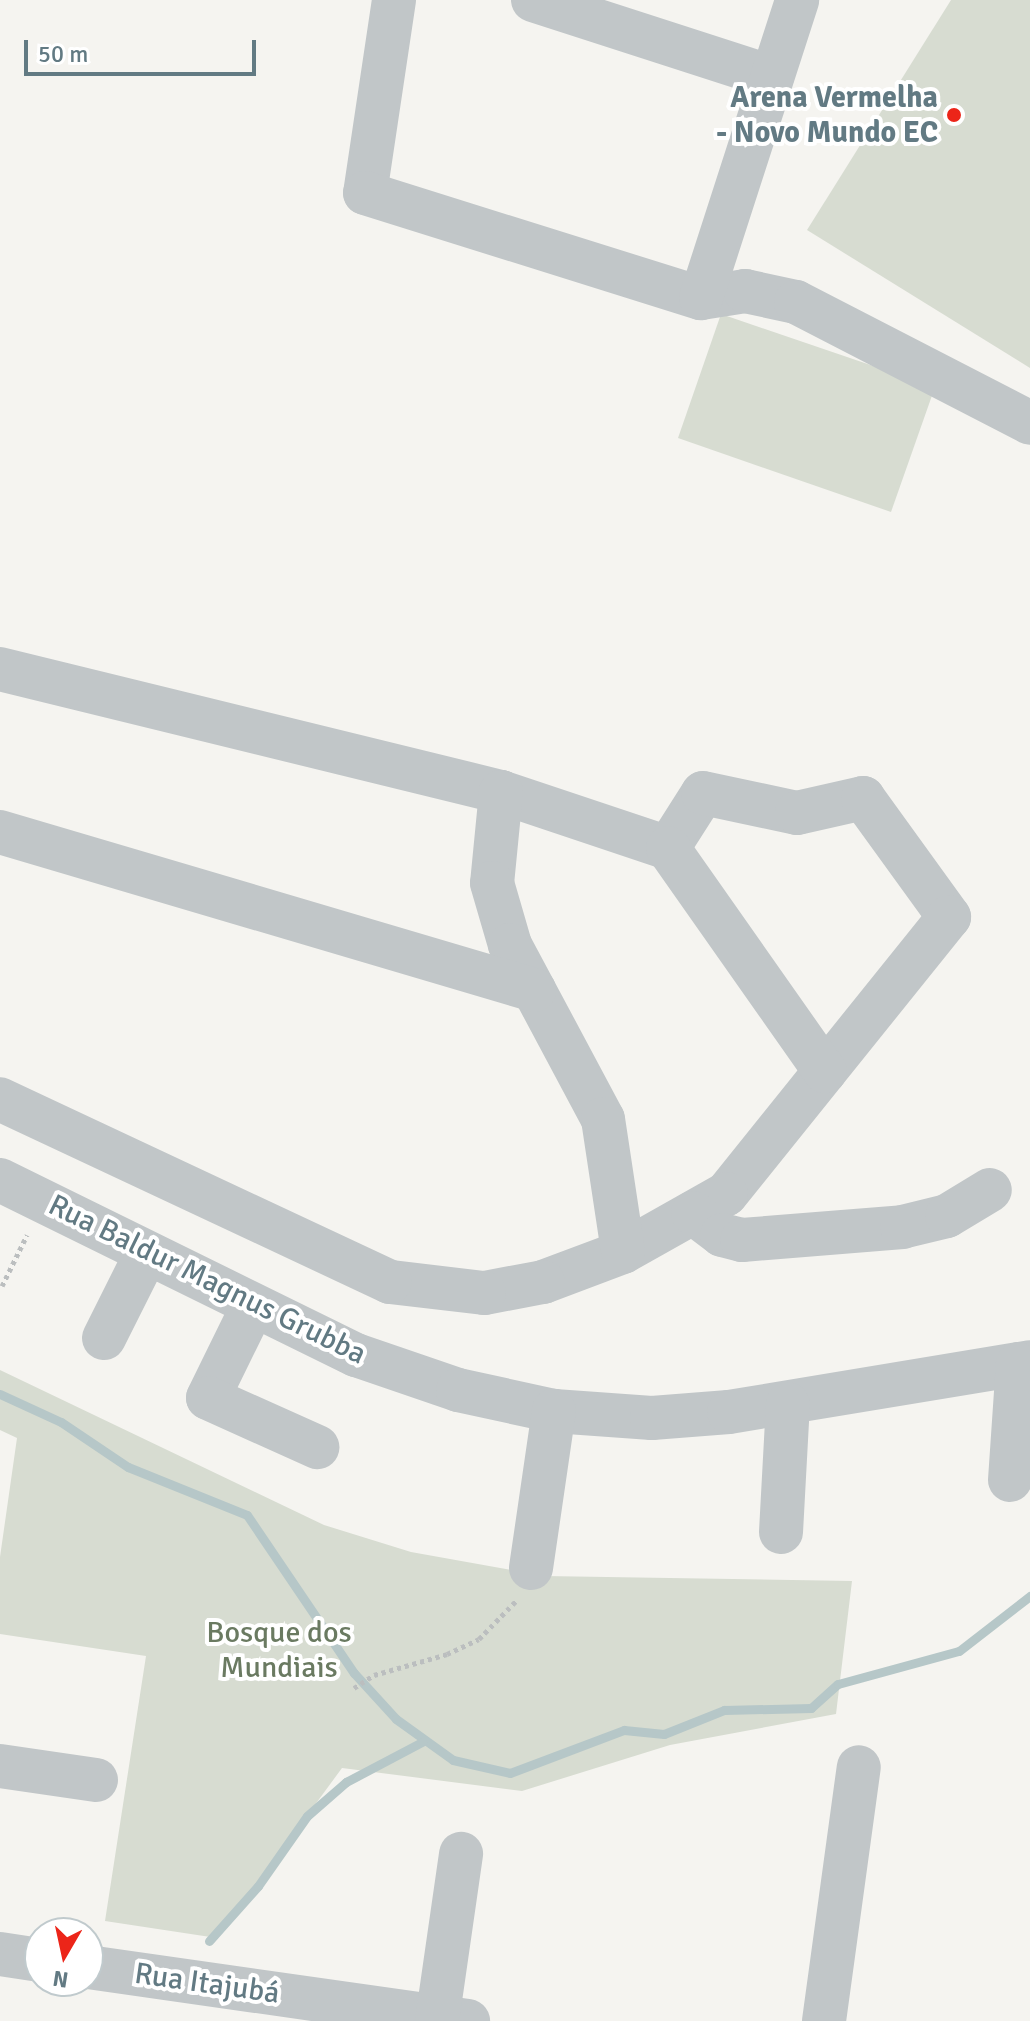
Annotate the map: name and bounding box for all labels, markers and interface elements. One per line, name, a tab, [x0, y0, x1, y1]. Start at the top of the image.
scale bar	[28, 24, 260, 74]
text: 50 m	[38, 39, 88, 69]
place label: Arena Vermelha - Novo Mundo EC	[716, 80, 938, 150]
marker: Arena Vermelha - Novo Mundo EC	[945, 106, 963, 124]
street label: Rua Baldur Magnus Grubba	[42, 1187, 372, 1373]
park label: Bosque dos Mundiais	[206, 1615, 352, 1686]
north arrow	[24, 1917, 104, 1997]
street label: Rua Itajubá	[132, 1956, 282, 2012]
text: N	[51, 1965, 70, 1994]

